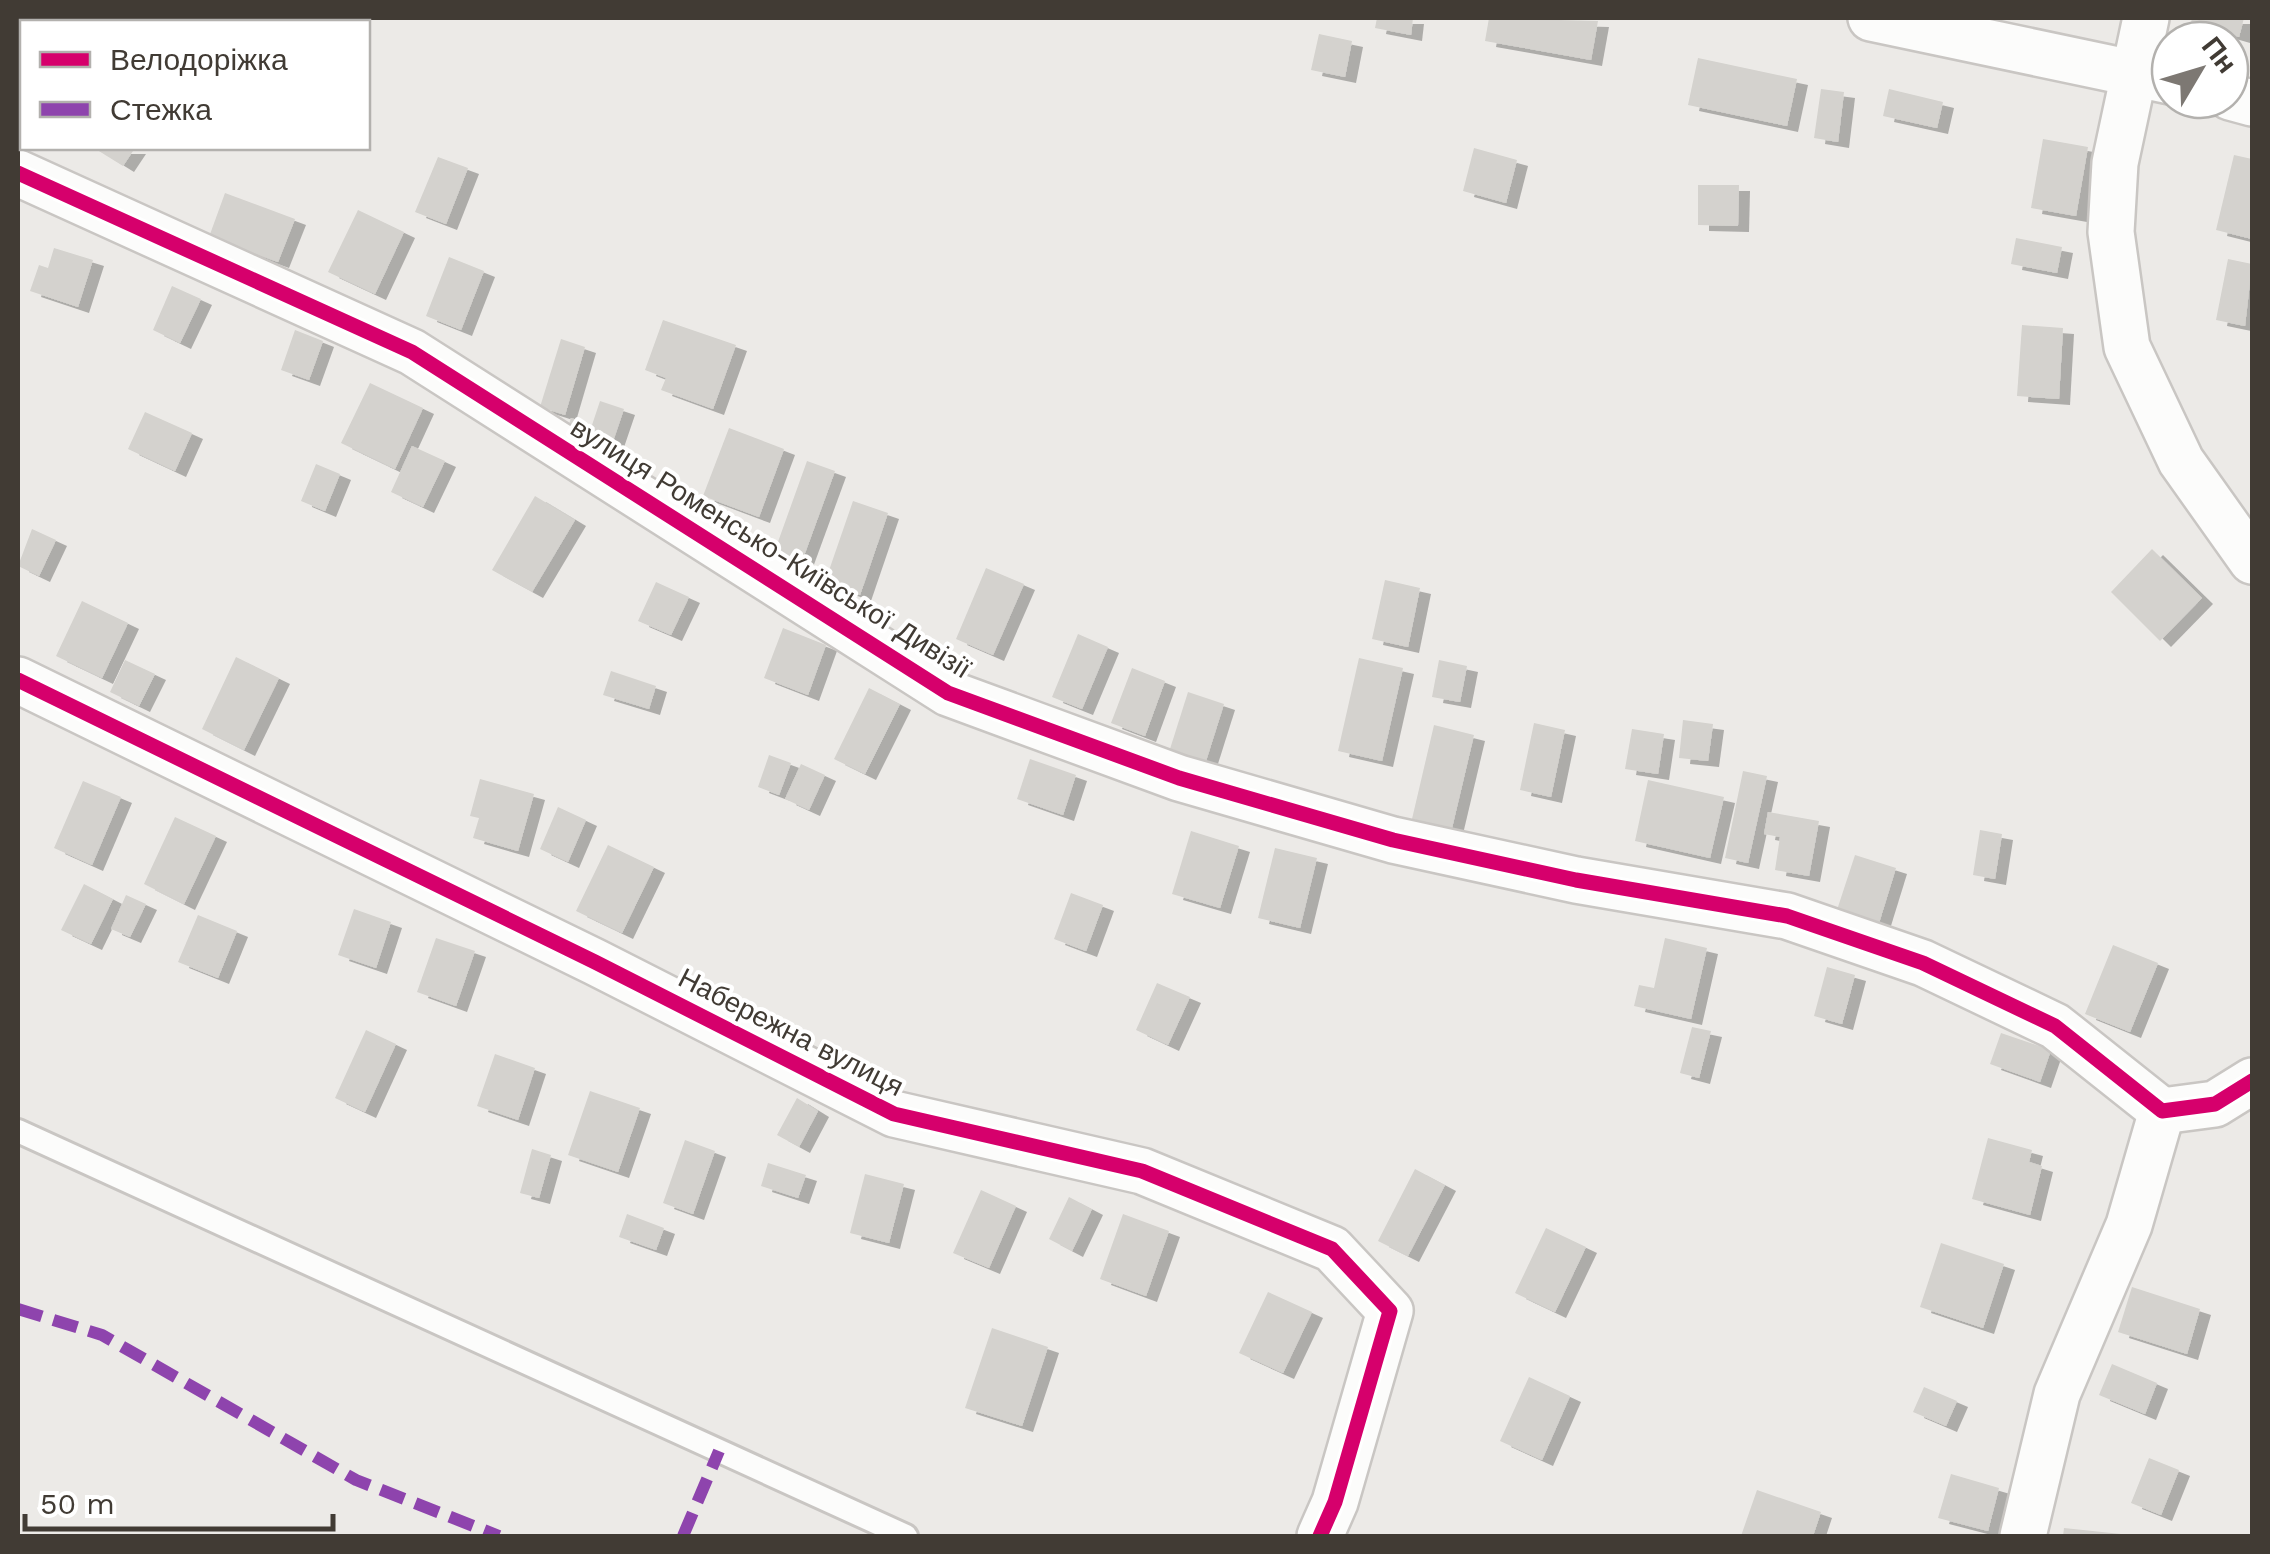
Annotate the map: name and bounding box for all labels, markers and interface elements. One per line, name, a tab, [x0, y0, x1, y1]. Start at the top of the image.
legend	[20, 20, 370, 150]
north arrow	[2150, 20, 2250, 120]
text: Пн	[2195, 30, 2244, 80]
text: Велодоріжка	[110, 42, 288, 77]
text: Стежка	[110, 92, 212, 127]
street label: вулиця Роменсько-Київської Дивізії	[565, 411, 977, 685]
street label: Набережна вулиця	[673, 961, 909, 1103]
scale bar	[25, 1469, 332, 1531]
text: 50 m	[40, 1486, 115, 1521]

